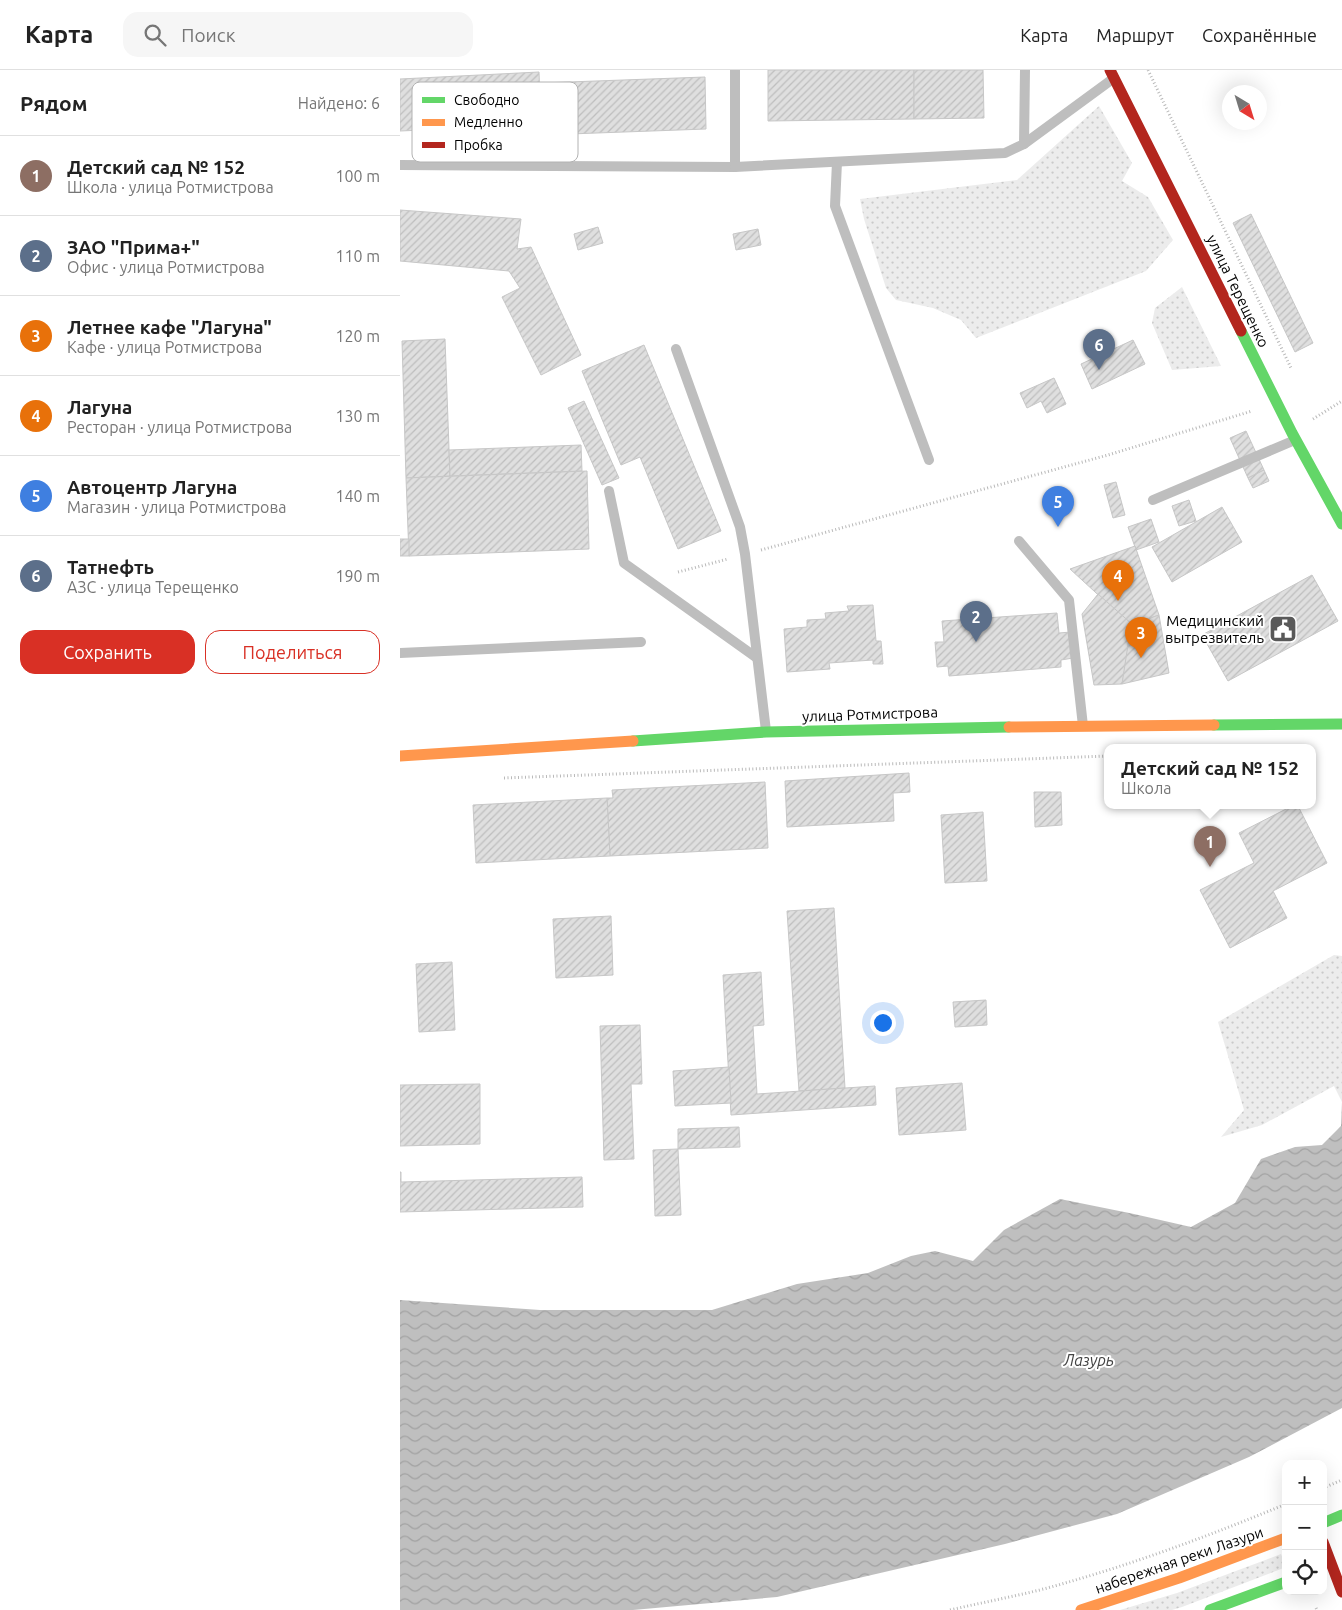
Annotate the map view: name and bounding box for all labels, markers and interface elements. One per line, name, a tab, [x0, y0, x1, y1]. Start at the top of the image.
search box	[123, 12, 473, 57]
text: Карта	[25, 21, 93, 48]
icon: search	[141, 21, 169, 49]
text: Поиск	[181, 24, 235, 46]
text: Карта	[1020, 25, 1068, 45]
text: Маршрут	[1096, 25, 1174, 45]
text: Сохранённые	[1202, 25, 1317, 45]
legend	[412, 82, 578, 162]
north arrow	[1222, 85, 1267, 130]
text: Рядом	[20, 91, 88, 115]
text: Свободно	[454, 92, 519, 108]
text: Найдено: 6	[298, 94, 380, 112]
text: Медленно	[454, 114, 523, 130]
text: Пробка	[454, 137, 503, 153]
text: Детский сад № 152	[67, 156, 245, 178]
text: 1	[31, 167, 41, 185]
text: 100 m	[335, 167, 380, 185]
text: Школа · улица Ротмистрова	[67, 178, 274, 196]
street label: улица Терещенко	[1203, 232, 1273, 350]
text: ЗАО "Прима+"	[67, 236, 200, 258]
text: 2	[31, 247, 41, 265]
text: 110 m	[335, 247, 380, 265]
text: Офис · улица Ротмистрова	[67, 258, 265, 276]
text: Летнее кафе "Лагуна"	[67, 316, 272, 338]
text: 3	[31, 327, 41, 345]
text: 120 m	[335, 327, 380, 345]
pin: 6	[1083, 329, 1115, 370]
text: Кафе · улица Ротмистрова	[67, 338, 262, 356]
text: Лагуна	[67, 396, 132, 418]
text: 4	[31, 407, 41, 425]
text: 130 m	[335, 407, 380, 425]
text: Ресторан · улица Ротмистрова	[67, 418, 292, 436]
text: Автоцентр Лагуна	[67, 476, 237, 498]
pin: 5	[1042, 486, 1074, 527]
text: 5	[31, 487, 41, 505]
text: 140 m	[335, 487, 380, 505]
text: Магазин · улица Ротмистрова	[67, 498, 287, 516]
text: Татнефть	[67, 556, 154, 578]
pin: 4	[1102, 560, 1134, 601]
text: 6	[31, 567, 41, 585]
text: 190 m	[335, 567, 380, 585]
text: АЗС · улица Терещенко	[67, 578, 239, 596]
pin: 2	[960, 601, 992, 642]
place label: Медицинский вытрезвитель	[1165, 612, 1264, 646]
public building icon: Медицинский вытрезвитель	[1268, 614, 1298, 644]
pin: 3	[1125, 617, 1157, 658]
button: Сохранить	[20, 630, 195, 674]
button: Поделиться	[205, 630, 380, 674]
street label: улица Ротмистрова	[802, 703, 938, 725]
popup	[1104, 744, 1316, 809]
text: Детский сад № 152	[1121, 757, 1299, 779]
text: Школа	[1121, 779, 1171, 797]
pin: 1	[1194, 826, 1226, 867]
your location	[870, 1010, 896, 1036]
water label: Лазурь	[1063, 1351, 1114, 1369]
map controls	[1282, 1460, 1327, 1595]
button: +	[1282, 1460, 1327, 1505]
button: −	[1282, 1505, 1327, 1550]
street label: набережная реки Лазури	[1093, 1523, 1265, 1597]
button: locate	[1282, 1550, 1327, 1595]

